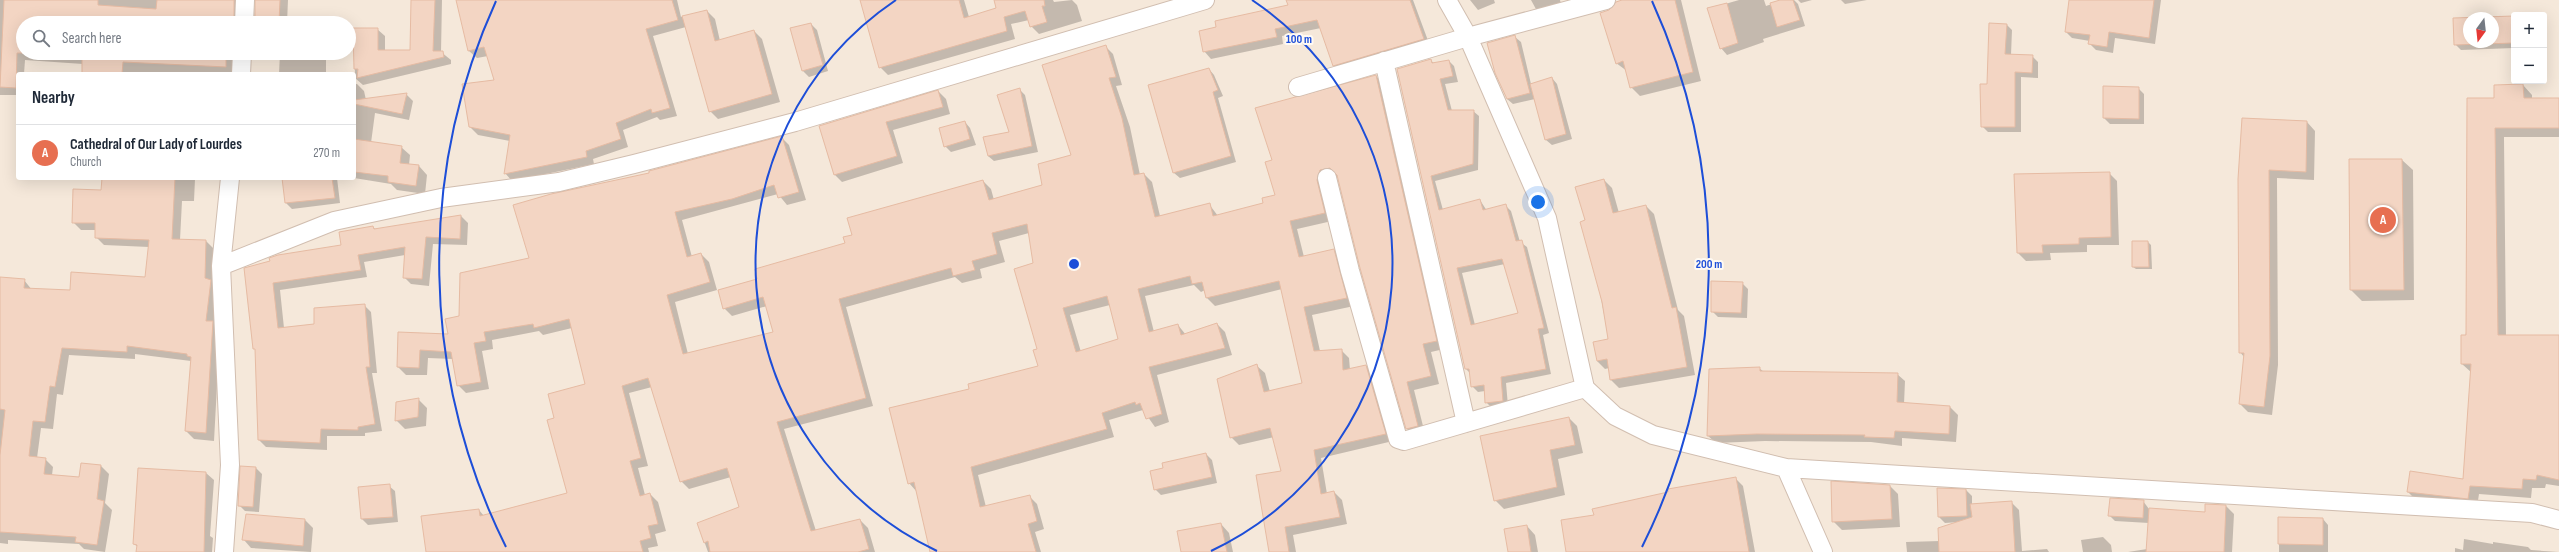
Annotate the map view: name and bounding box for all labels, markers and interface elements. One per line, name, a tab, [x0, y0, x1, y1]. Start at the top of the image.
north arrow	[2463, 12, 2499, 48]
map controls	[2511, 12, 2547, 84]
button: +	[2511, 12, 2547, 48]
search box	[16, 16, 356, 60]
icon: search	[30, 27, 52, 49]
text: Search here	[62, 29, 122, 48]
text: 100 m	[1286, 32, 1312, 47]
button: −	[2511, 48, 2547, 84]
text: Nearby	[32, 88, 75, 108]
text: Cathedral of Our Lady of Lourdes	[70, 135, 242, 154]
text: A	[42, 145, 48, 161]
text: 270 m	[313, 145, 340, 161]
text: Church	[70, 154, 102, 170]
your location	[1528, 192, 1548, 212]
pin: A	[2370, 205, 2396, 235]
centre of rings	[1067, 257, 1081, 271]
text: 200 m	[1696, 257, 1722, 272]

